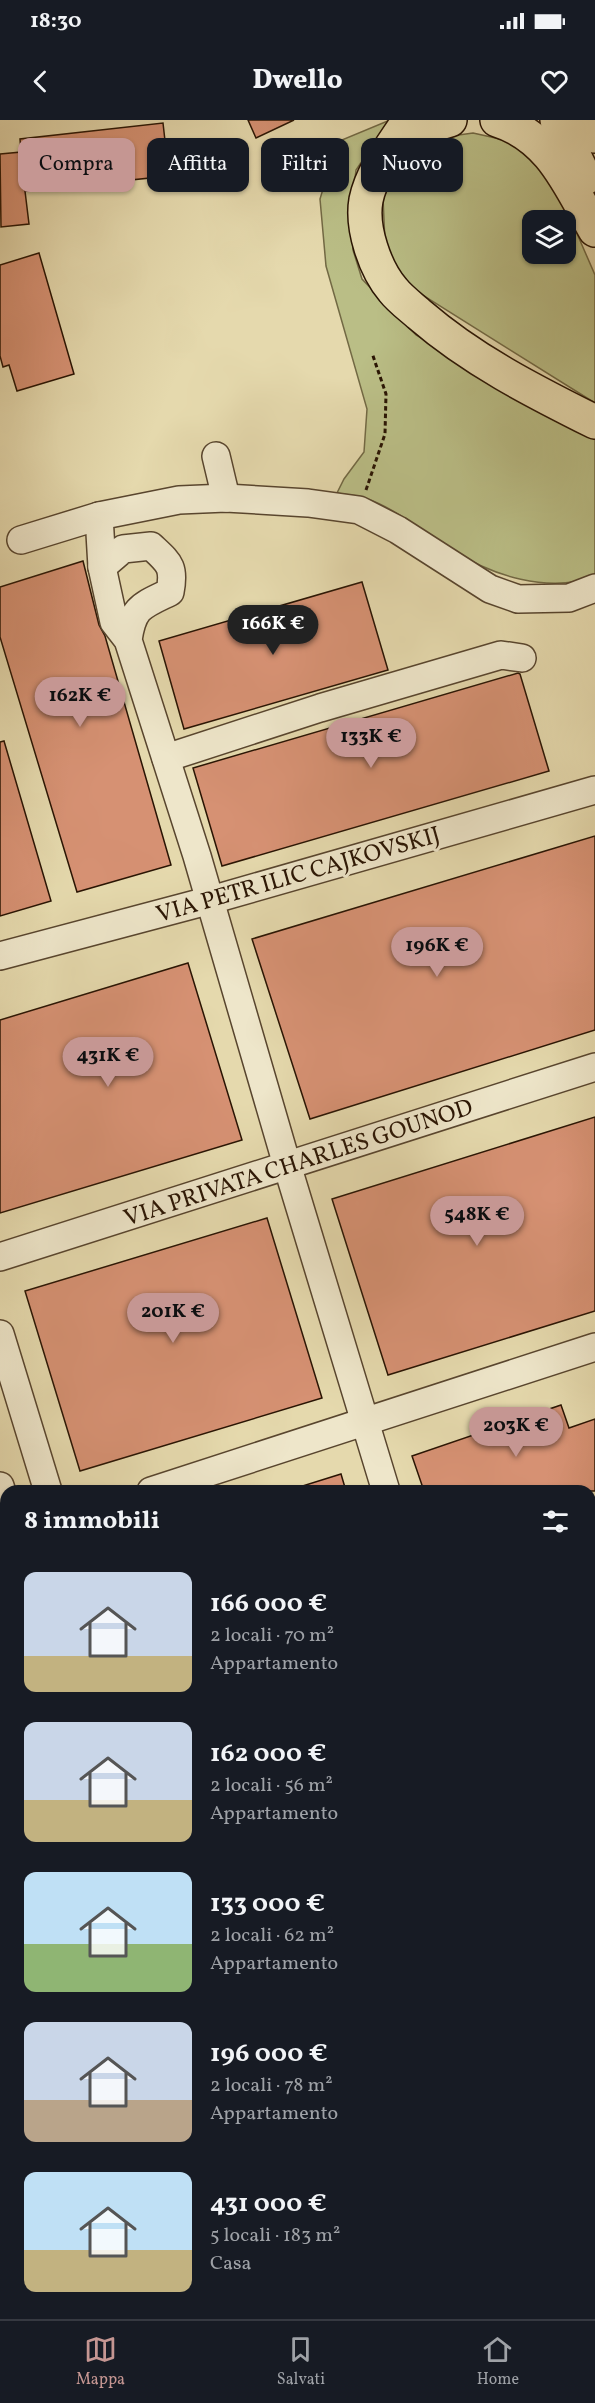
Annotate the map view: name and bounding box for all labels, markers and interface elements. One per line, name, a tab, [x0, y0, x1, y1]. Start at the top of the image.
text: 18:30	[30, 6, 82, 37]
text: Dwello	[252, 62, 343, 100]
icon: back	[24, 65, 57, 98]
icon: heart	[538, 65, 571, 98]
chip: Compra	[18, 138, 135, 192]
chip: Affitta	[147, 138, 249, 192]
chip: Filtri	[261, 138, 349, 192]
chip: Nuovo	[361, 138, 463, 192]
map controls	[522, 210, 576, 264]
button: layers	[522, 210, 576, 264]
pin: 166K €	[224, 605, 322, 656]
text: 166K €	[241, 610, 305, 638]
pin: 162K €	[31, 677, 129, 728]
text: 162K €	[49, 682, 111, 710]
pin: 133K €	[322, 718, 420, 769]
text: 133K €	[340, 723, 402, 751]
street label: VIA PETR ILIC CAJKOVSKIJ	[152, 819, 445, 933]
pin: 196K €	[388, 927, 486, 978]
text: 196K €	[405, 932, 469, 960]
pin: 431K €	[59, 1037, 157, 1088]
text: 431K €	[77, 1042, 139, 1070]
street label: VIA PRIVATA CHARLES GOUNOD	[120, 1091, 478, 1236]
pin: 548K €	[428, 1196, 526, 1247]
text: 548K €	[444, 1201, 510, 1229]
pin: 201K €	[124, 1293, 222, 1344]
text: 201K €	[141, 1298, 205, 1326]
pin: 203K €	[467, 1407, 565, 1458]
text: 203K €	[483, 1412, 549, 1440]
text: 8 immobili	[24, 1503, 160, 1539]
icon: filters	[539, 1505, 572, 1538]
text: 166 000 €	[210, 1586, 327, 1622]
icon: home	[72, 1596, 144, 1668]
text: 2 locali · 70 m²	[210, 1622, 334, 1650]
text: Appartamento	[210, 1650, 338, 1678]
text: 162 000 €	[210, 1736, 326, 1772]
icon: home	[72, 1746, 144, 1818]
text: 2 locali · 56 m²	[210, 1772, 333, 1800]
text: Appartamento	[210, 1800, 338, 1828]
text: 133 000 €	[210, 1886, 325, 1922]
icon: home	[72, 1896, 144, 1968]
text: 2 locali · 62 m²	[210, 1922, 334, 1950]
text: Appartamento	[210, 1950, 338, 1978]
text: 196 000 €	[210, 2036, 328, 2072]
icon: home	[72, 2046, 144, 2118]
text: 2 locali · 78 m²	[210, 2072, 333, 2100]
text: Appartamento	[210, 2100, 338, 2128]
text: 431 000 €	[210, 2186, 327, 2222]
icon: home	[72, 2196, 144, 2268]
text: 5 locali · 183 m²	[210, 2222, 340, 2250]
text: Casa	[210, 2250, 252, 2278]
tab: Mappa	[76, 2333, 125, 2391]
tab: Salvati	[277, 2333, 325, 2391]
tab: Home	[477, 2333, 519, 2391]

